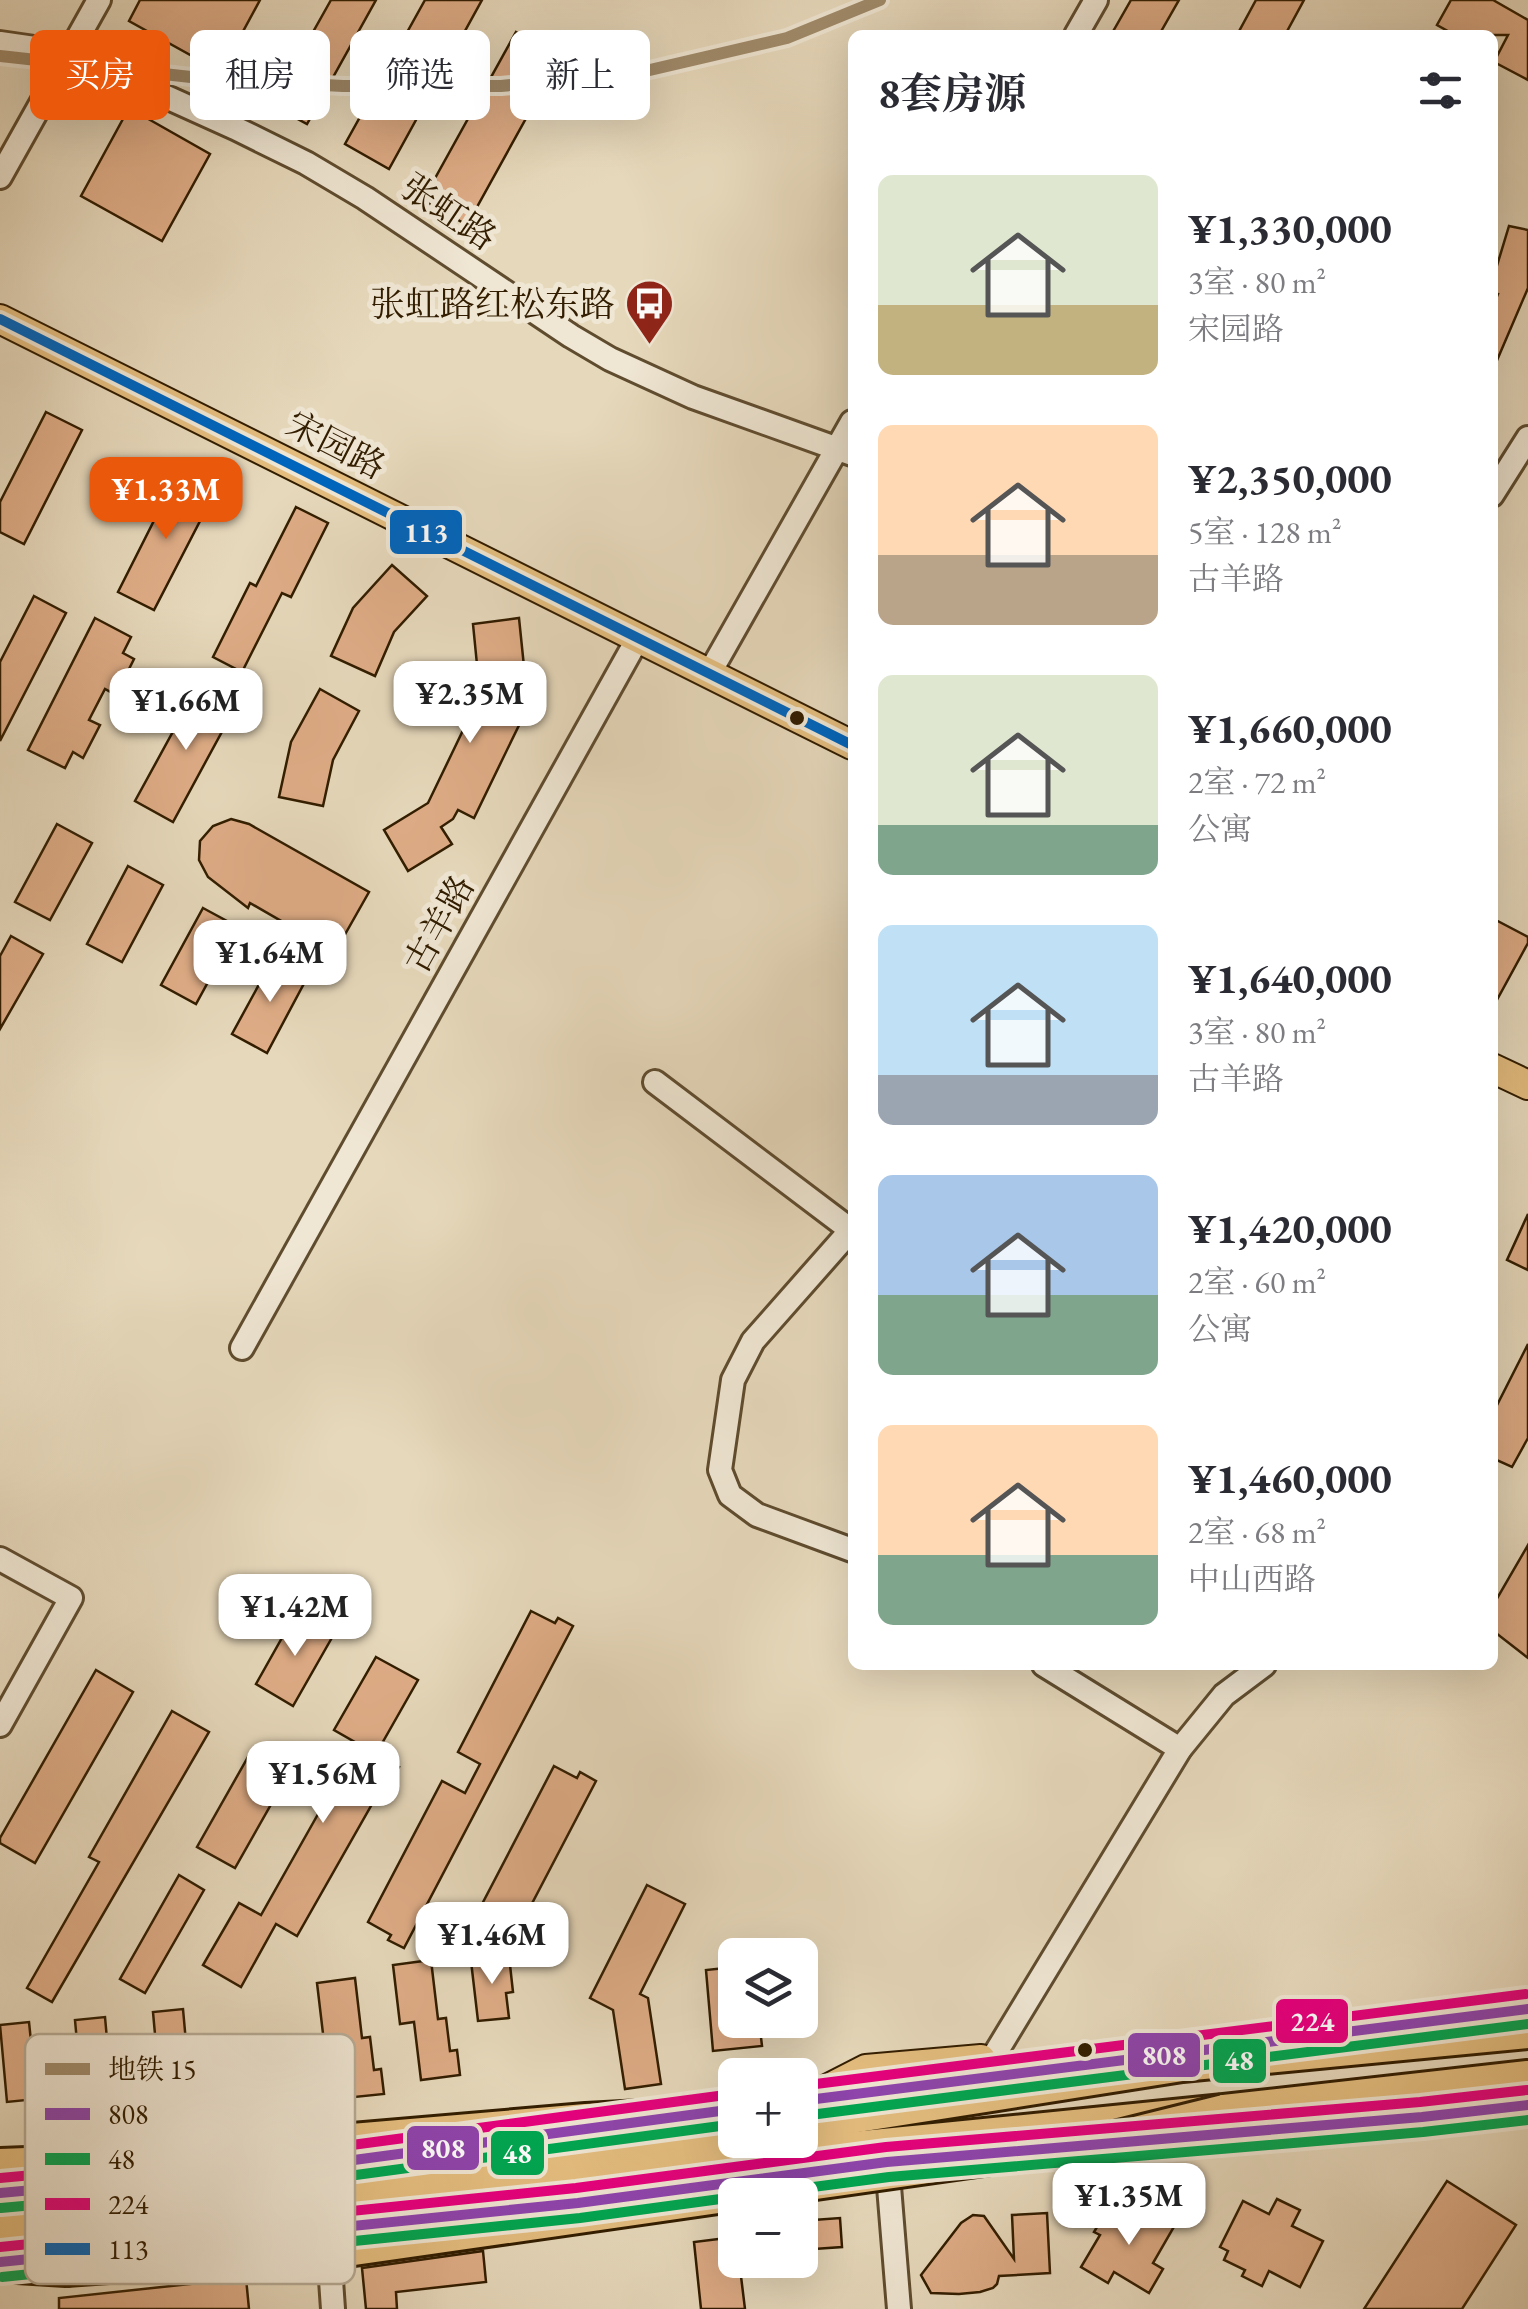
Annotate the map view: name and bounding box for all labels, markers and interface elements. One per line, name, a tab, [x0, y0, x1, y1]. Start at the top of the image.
chip: 买房	[30, 30, 170, 120]
chip: 租房	[190, 30, 330, 120]
chip: 筛选	[350, 30, 490, 120]
chip: 新上	[510, 30, 650, 120]
icon: filters	[1413, 63, 1468, 118]
text: 8套房源	[878, 66, 1026, 121]
street label: 张虹路	[393, 164, 505, 260]
text: ¥1,330,000	[1188, 201, 1392, 256]
icon: home	[958, 215, 1078, 335]
text: 3室 · 80 m²	[1188, 261, 1326, 303]
bus stop icon: 张虹路红松东路	[624, 278, 676, 346]
place label: 张虹路红松东路	[370, 281, 615, 326]
text: 宋园路	[1188, 308, 1284, 350]
street label: 宋园路	[279, 401, 393, 488]
text: ¥2,350,000	[1188, 451, 1392, 506]
pin: ¥1.33M	[85, 457, 247, 542]
icon: home	[958, 465, 1078, 585]
text: ¥1.33M	[112, 468, 220, 510]
line badge: 113	[388, 508, 464, 556]
text: 5室 · 128 m²	[1188, 511, 1342, 553]
text: 113	[404, 514, 448, 550]
text: 古羊路	[1188, 558, 1284, 600]
pin: ¥2.35M	[389, 661, 551, 746]
pin: ¥1.66M	[105, 668, 267, 753]
text: ¥2.35M	[416, 672, 524, 714]
text: ¥1.66M	[132, 679, 240, 721]
text: ¥1,660,000	[1188, 701, 1392, 756]
unlabelled marker	[787, 708, 807, 728]
icon: home	[958, 715, 1078, 835]
text: 2室 · 72 m²	[1188, 761, 1326, 803]
text: 公寓	[1188, 808, 1252, 850]
street label: 古羊路	[393, 867, 484, 981]
pin: ¥1.64M	[189, 920, 351, 1005]
text: ¥1.64M	[216, 931, 324, 973]
text: ¥1,640,000	[1188, 951, 1392, 1006]
icon: home	[958, 965, 1078, 1085]
text: 3室 · 80 m²	[1188, 1011, 1326, 1053]
text: 古羊路	[1188, 1058, 1284, 1100]
text: ¥1,420,000	[1188, 1201, 1392, 1256]
icon: home	[958, 1215, 1078, 1335]
text: 2室 · 60 m²	[1188, 1261, 1326, 1303]
text: 公寓	[1188, 1308, 1252, 1350]
text: ¥1,460,000	[1188, 1451, 1392, 1506]
icon: home	[958, 1465, 1078, 1585]
text: 2室 · 68 m²	[1188, 1511, 1326, 1553]
text: 中山西路	[1188, 1558, 1316, 1600]
pin: ¥1.42M	[214, 1574, 376, 1659]
text: ¥1.42M	[241, 1585, 349, 1627]
pin: ¥1.56M	[242, 1741, 404, 1826]
text: ¥1.56M	[269, 1752, 377, 1794]
pin: ¥1.46M	[411, 1902, 573, 1987]
text: ¥1.46M	[438, 1913, 546, 1955]
map controls	[718, 1938, 818, 2278]
button: layers	[718, 1938, 818, 2038]
line badge: 224	[1274, 1997, 1350, 2045]
text: 224	[1290, 2003, 1335, 2039]
line badge: 808	[1126, 2031, 1202, 2079]
legend	[25, 2034, 355, 2284]
text: 808	[1142, 2037, 1186, 2073]
line badge: 48	[1211, 2037, 1268, 2085]
unlabelled marker	[1075, 2040, 1095, 2060]
text: 48	[1224, 2042, 1254, 2078]
text: 地铁 15	[108, 2051, 196, 2087]
button: +	[718, 2058, 818, 2158]
text: 808	[108, 2096, 148, 2132]
line badge: 808	[405, 2124, 481, 2172]
line badge: 48	[489, 2129, 546, 2177]
text: 808	[421, 2130, 465, 2166]
text: 48	[502, 2135, 532, 2171]
text: 48	[108, 2141, 135, 2177]
pin: ¥1.35M	[1048, 2163, 1210, 2248]
text: ¥1.35M	[1075, 2174, 1183, 2216]
button: −	[718, 2178, 818, 2278]
text: 224	[108, 2186, 149, 2222]
text: 113	[108, 2231, 148, 2267]

